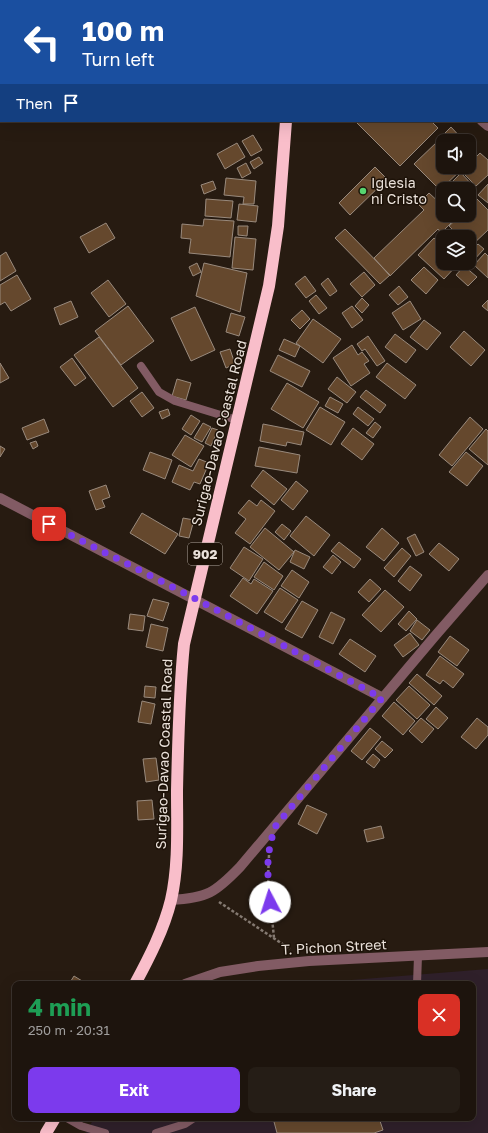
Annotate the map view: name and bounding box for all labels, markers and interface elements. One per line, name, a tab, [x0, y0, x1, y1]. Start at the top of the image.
text: 100 m	[82, 14, 164, 47]
icon: left	[16, 16, 68, 68]
text: Turn left	[82, 48, 155, 70]
icon: arrive	[60, 92, 82, 114]
text: Then	[16, 94, 52, 112]
map controls	[436, 134, 476, 270]
button: sound	[436, 134, 476, 174]
place label: Iglesia ni Cristo	[371, 174, 427, 207]
button: search	[436, 182, 476, 222]
marker: Iglesia ni Cristo	[358, 186, 368, 196]
button: layers	[436, 230, 476, 270]
street label: Surigao-Davao Coastal Road	[187, 338, 250, 527]
pin	[32, 507, 66, 541]
icon: arrive	[38, 513, 60, 535]
road number: 902	[188, 543, 222, 565]
street label: Surigao-Davao Coastal Road	[152, 658, 175, 850]
position arrow	[249, 881, 291, 923]
street label: T. Pichon Street	[281, 935, 387, 958]
text: 4 min	[28, 992, 91, 1021]
button: close	[418, 994, 460, 1036]
text: 250 m · 20:31	[28, 1022, 110, 1038]
button: Exit	[28, 1067, 240, 1113]
button: Share	[248, 1067, 460, 1113]

